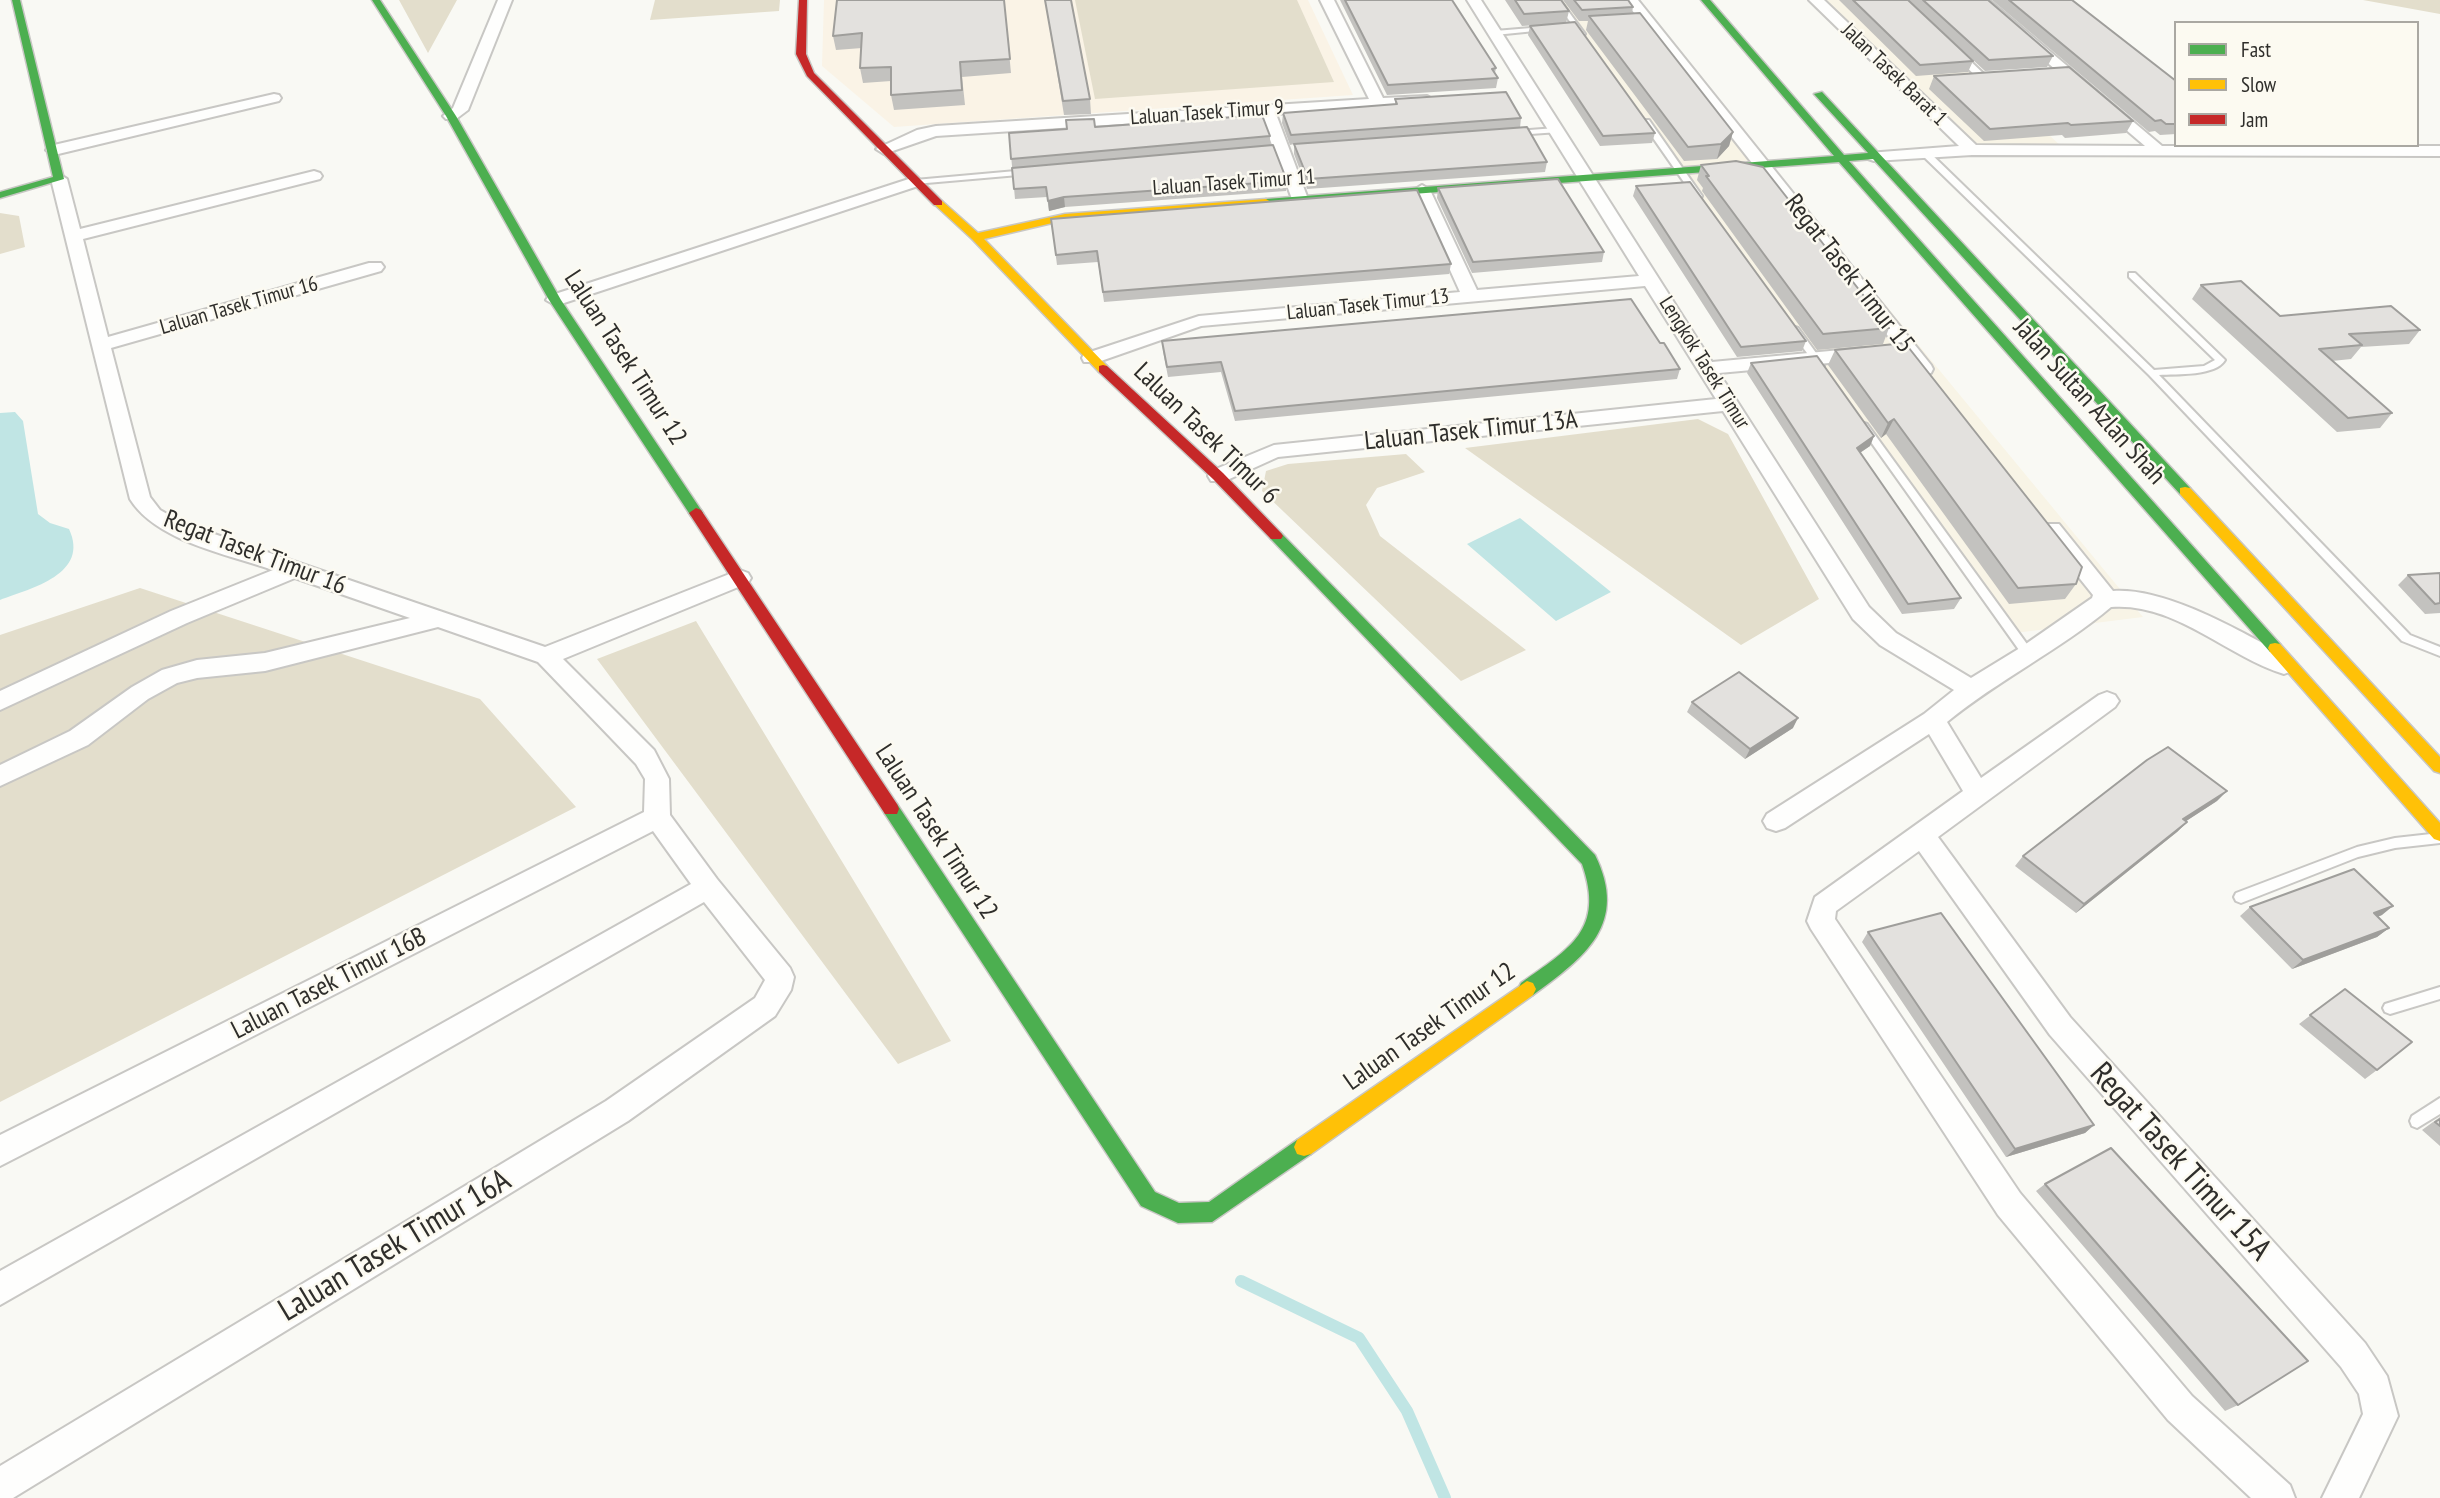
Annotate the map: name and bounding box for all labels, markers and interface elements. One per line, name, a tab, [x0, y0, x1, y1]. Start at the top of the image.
street label: Jalan Tasek Barat 1	[1836, 18, 1952, 132]
legend	[2174, 21, 2419, 147]
text: Fast	[2241, 36, 2271, 63]
text: Slow	[2241, 71, 2276, 98]
street label: Laluan Tasek Timur 9	[1129, 95, 1285, 131]
text: Jam	[2241, 106, 2268, 133]
street label: Laluan Tasek Timur 11	[1152, 165, 1316, 201]
street label: Regat Tasek Timur 15	[1777, 188, 1921, 360]
street label: Laluan Tasek Timur 12	[557, 265, 693, 451]
street label: Laluan Tasek Timur 16	[157, 271, 321, 341]
street label: Laluan Tasek Timur 13	[1286, 284, 1450, 326]
street label: Lengkok Tasek Timur	[1653, 292, 1755, 434]
street label: Jalan Sultan Azlan Shah	[2006, 313, 2172, 491]
street label: Laluan Tasek Timur 6	[1127, 357, 1285, 511]
street label: Laluan Tasek Timur 13A	[1363, 404, 1579, 458]
street label: Regat Tasek Timur 16	[159, 504, 351, 602]
street label: Laluan Tasek Timur 12	[868, 739, 1004, 925]
street label: Laluan Tasek Timur 16B	[226, 921, 432, 1047]
street label: Laluan Tasek Timur 12	[1338, 956, 1522, 1098]
street label: Regat Tasek Timur 15A	[2081, 1055, 2279, 1269]
street label: Laluan Tasek Timur 16A	[272, 1162, 518, 1330]

